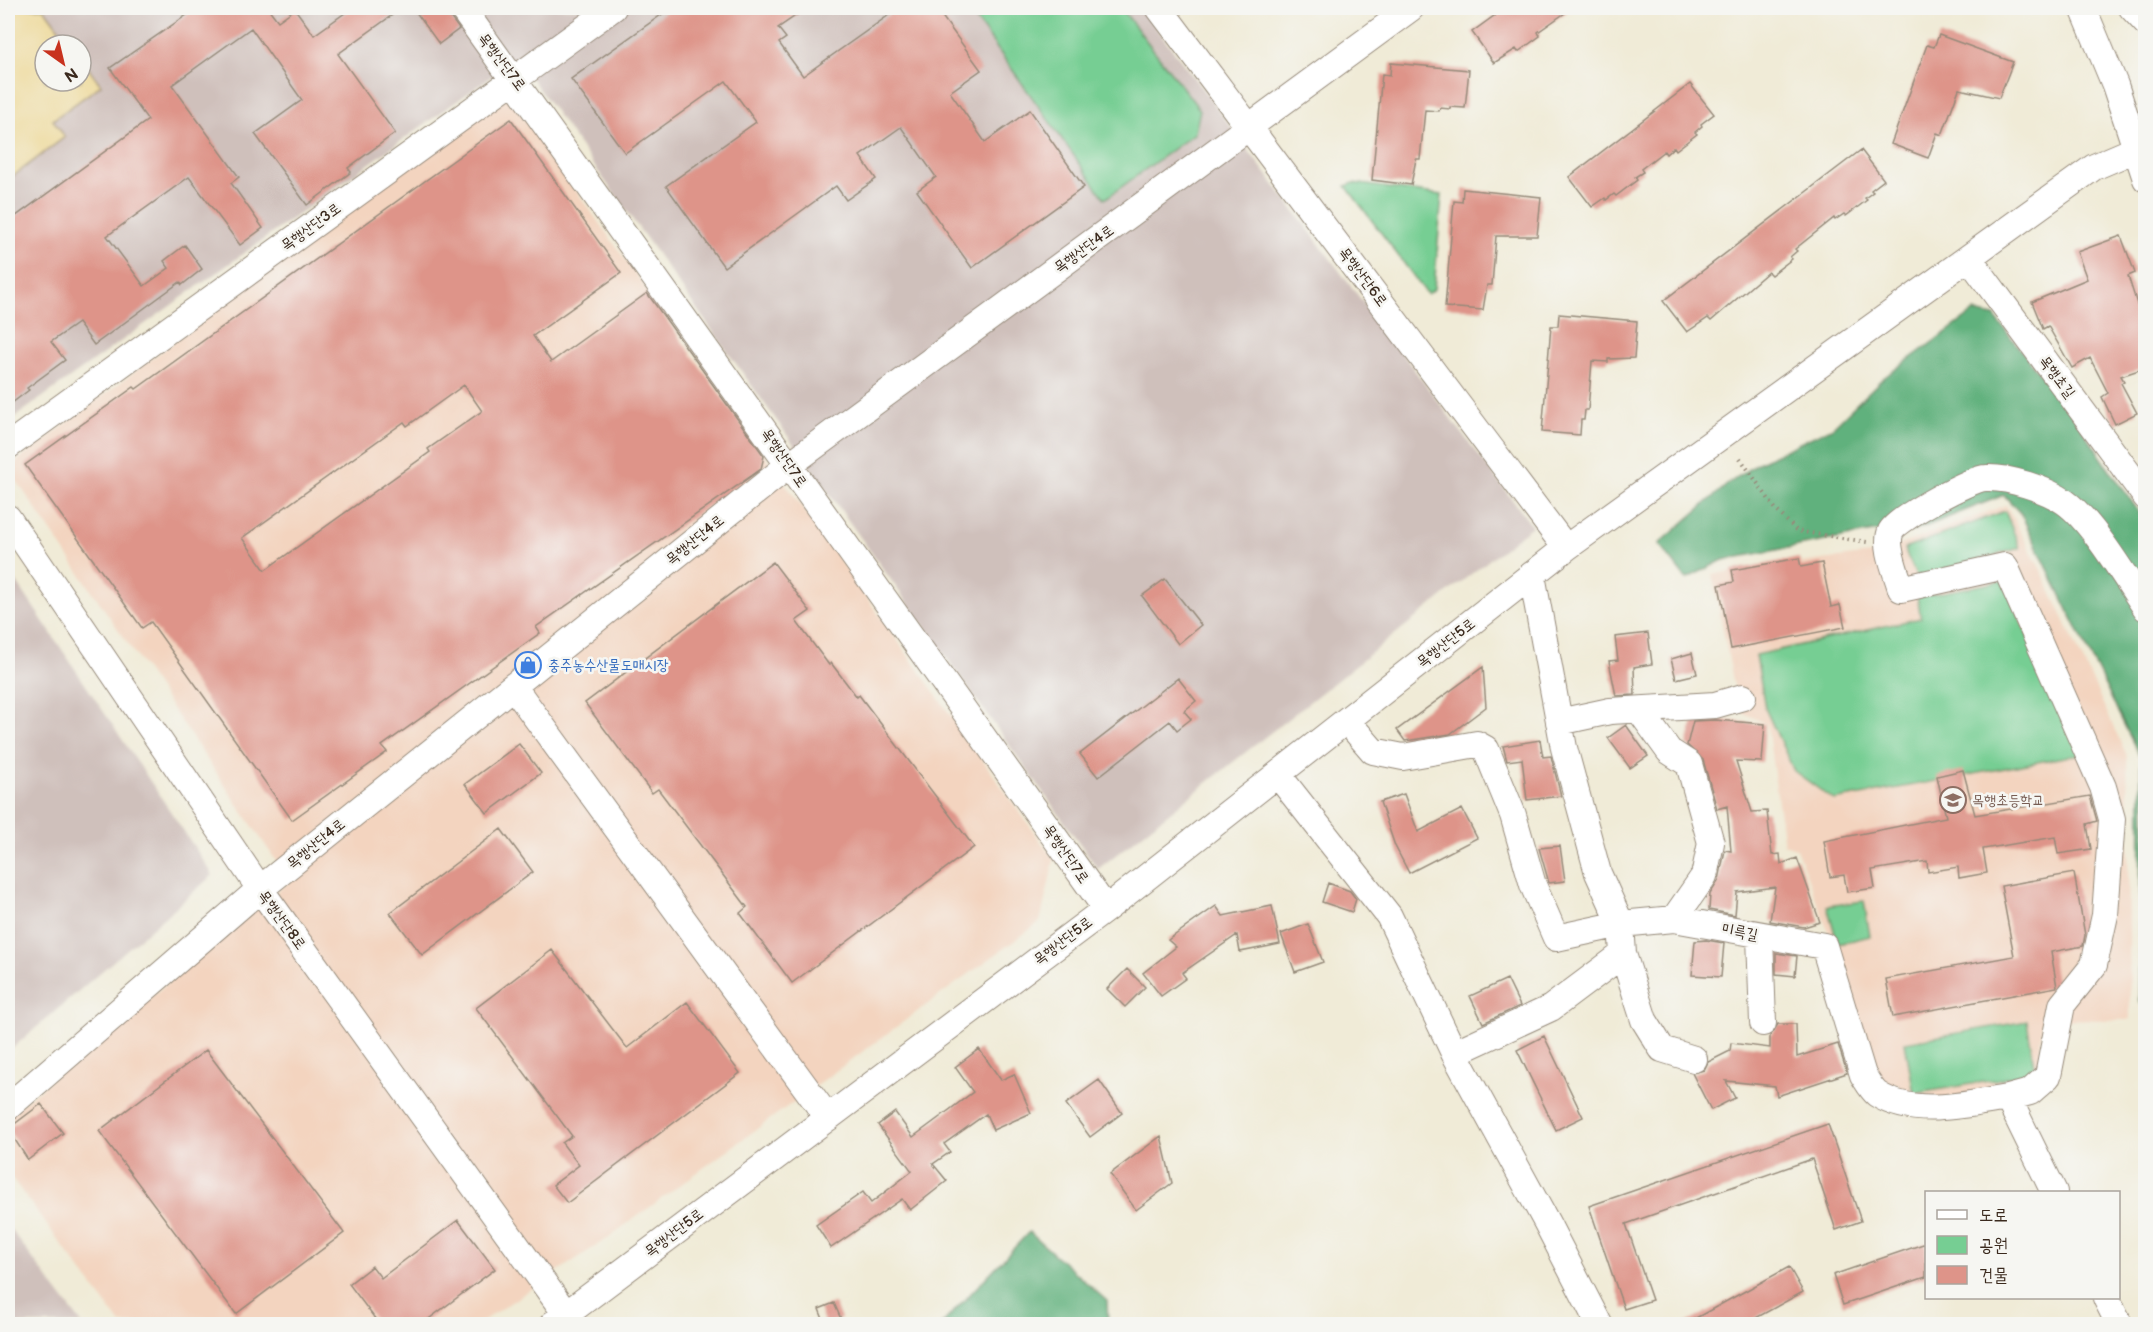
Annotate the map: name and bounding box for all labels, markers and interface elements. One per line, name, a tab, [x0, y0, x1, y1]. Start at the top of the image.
street label: 목행산단7로	[474, 29, 530, 95]
north arrow	[33, 33, 93, 93]
text: N	[60, 63, 81, 85]
street label: 목행산단3로	[277, 199, 345, 255]
street label: 목행산단4로	[1050, 221, 1118, 277]
street label: 목행산단6로	[1334, 244, 1392, 310]
street label: 목행초길	[2035, 352, 2079, 402]
street label: 목행산단7로	[757, 425, 811, 491]
street label: 목행산단4로	[662, 511, 728, 569]
street label: 목행산단5로	[1413, 614, 1479, 672]
shop icon: 충주농수산물도매시장	[513, 650, 543, 680]
place label: 충주농수산물도매시장	[548, 656, 669, 675]
school or university icon: 목행초등학교	[1938, 785, 1968, 815]
place label: 목행초등학교	[1972, 791, 2044, 810]
street label: 목행산단4로	[283, 815, 349, 873]
street label: 목행산단7로	[1039, 821, 1093, 887]
street label: 목행산단8로	[254, 886, 310, 954]
street label: 목행산단5로	[1030, 913, 1096, 969]
street label: 미륵길	[1720, 919, 1760, 945]
legend	[1925, 1191, 2120, 1299]
street label: 목행산단5로	[641, 1205, 707, 1261]
text: 도로	[1979, 1205, 2008, 1226]
text: 공원	[1979, 1235, 2008, 1256]
text: 건물	[1979, 1265, 2008, 1286]

